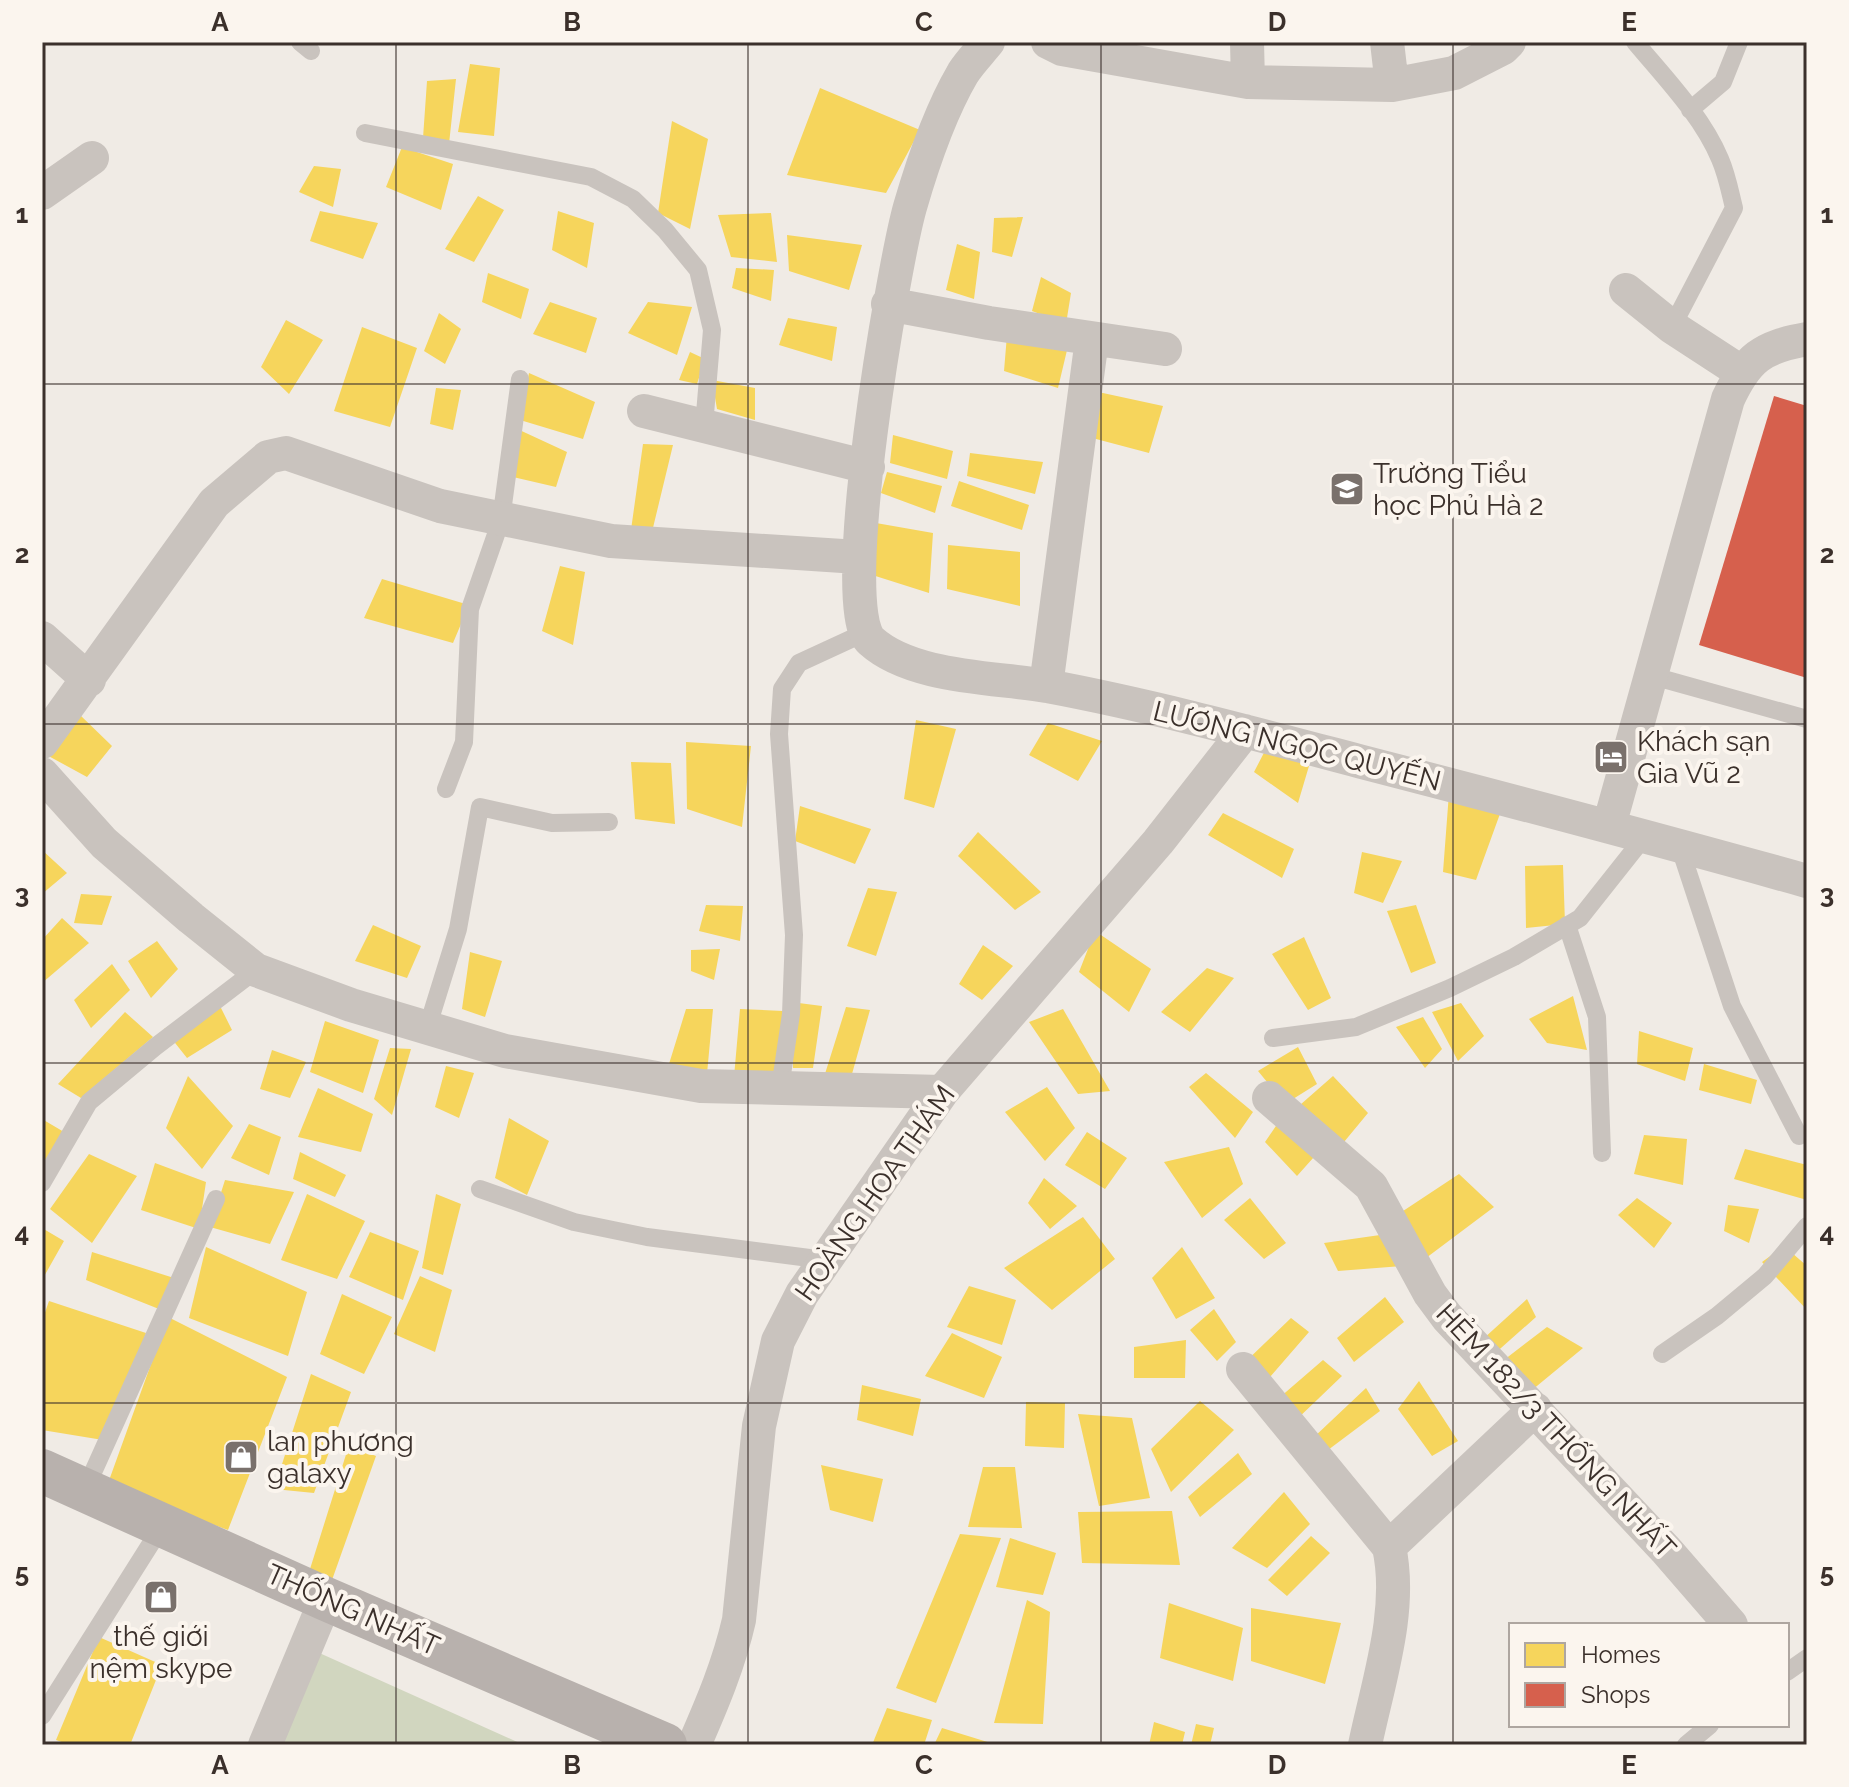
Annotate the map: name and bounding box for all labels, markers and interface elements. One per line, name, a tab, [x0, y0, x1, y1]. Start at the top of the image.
text: A	[211, 7, 229, 37]
text: B	[563, 7, 581, 37]
text: C	[915, 7, 933, 37]
text: D	[1268, 7, 1286, 37]
text: E	[1621, 7, 1637, 37]
text: 1	[16, 199, 29, 229]
text: 1	[1821, 199, 1834, 229]
place label: Trường Tiểu học Phủ Hà 2	[1373, 457, 1544, 522]
school or university icon: Trường Tiểu học Phủ Hà 2	[1328, 470, 1366, 508]
text: 2	[15, 539, 29, 569]
text: 2	[1820, 539, 1834, 569]
street label: LƯƠNG NGỌC QUYẾN	[1150, 692, 1445, 798]
place label: Khách sạn Gia Vũ 2	[1637, 725, 1771, 790]
hotel icon: Khách sạn Gia Vũ 2	[1592, 738, 1630, 776]
text: 3	[15, 879, 29, 909]
text: 3	[1820, 879, 1834, 909]
street label: HOÀNG HOA THÁM	[788, 1079, 962, 1307]
text: 4	[15, 1218, 29, 1248]
text: 4	[1820, 1218, 1834, 1248]
street label: HẺM 182/3 THỐNG NHẤT	[1429, 1296, 1684, 1565]
place label: lan phương galaxy	[267, 1425, 414, 1490]
shop icon: lan phương galaxy	[222, 1438, 260, 1476]
street label: THỐNG NHẤT	[261, 1555, 445, 1663]
text: 5	[15, 1558, 29, 1588]
text: 5	[1820, 1558, 1834, 1588]
shop icon: thế giới nệm skype	[142, 1578, 180, 1616]
place label: thế giới nệm skype	[90, 1620, 232, 1685]
legend	[1509, 1623, 1789, 1727]
text: Homes	[1581, 1640, 1661, 1669]
text: Shops	[1581, 1680, 1650, 1709]
text: A	[211, 1750, 229, 1780]
text: B	[563, 1750, 581, 1780]
text: C	[915, 1750, 933, 1780]
text: D	[1268, 1750, 1286, 1780]
text: E	[1621, 1750, 1637, 1780]

